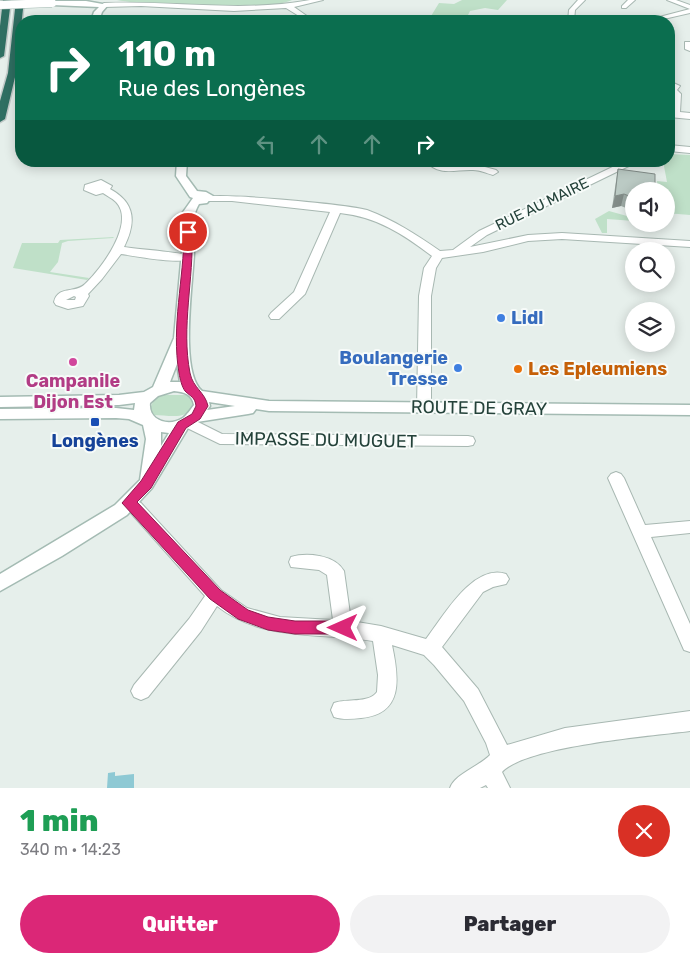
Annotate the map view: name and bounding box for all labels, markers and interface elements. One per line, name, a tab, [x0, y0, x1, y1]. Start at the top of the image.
text: 110 m	[118, 33, 216, 75]
icon: right	[35, 35, 100, 100]
text: Rue des Longènes	[118, 75, 306, 102]
icon: left	[252, 130, 280, 158]
icon: ahead	[305, 130, 333, 158]
icon: ahead	[358, 130, 386, 158]
icon: right	[411, 130, 439, 158]
street label: RUE AU MAIRE	[492, 174, 592, 234]
map controls	[625, 182, 675, 352]
button: sound	[625, 182, 675, 232]
pin	[167, 211, 209, 253]
icon: arrive	[174, 218, 202, 246]
button: search	[625, 242, 675, 292]
button: layers	[625, 302, 675, 352]
place label: Lidl	[511, 307, 543, 329]
marker: Lidl	[495, 312, 507, 324]
place label: Boulangerie Tresse	[339, 347, 448, 390]
marker: Campanile Dijon Est	[67, 356, 79, 368]
place label: Les Epleumiens	[528, 358, 667, 380]
marker: Boulangerie Tresse	[452, 362, 464, 374]
marker: Les Epleumiens	[512, 363, 524, 375]
place label: Campanile Dijon Est	[26, 370, 120, 413]
street label: ROUTE DE GRAY	[411, 396, 548, 420]
marker: Longènes	[89, 416, 101, 428]
street label: IMPASSE DU MUGUET	[235, 427, 417, 453]
place label: Longènes	[51, 430, 139, 452]
position arrow	[316, 601, 368, 653]
text: 1 min	[20, 803, 98, 839]
button: close	[618, 805, 670, 857]
text: 340 m · 14:23	[20, 840, 121, 859]
button: Quitter	[20, 895, 340, 953]
button: Partager	[350, 895, 670, 953]

